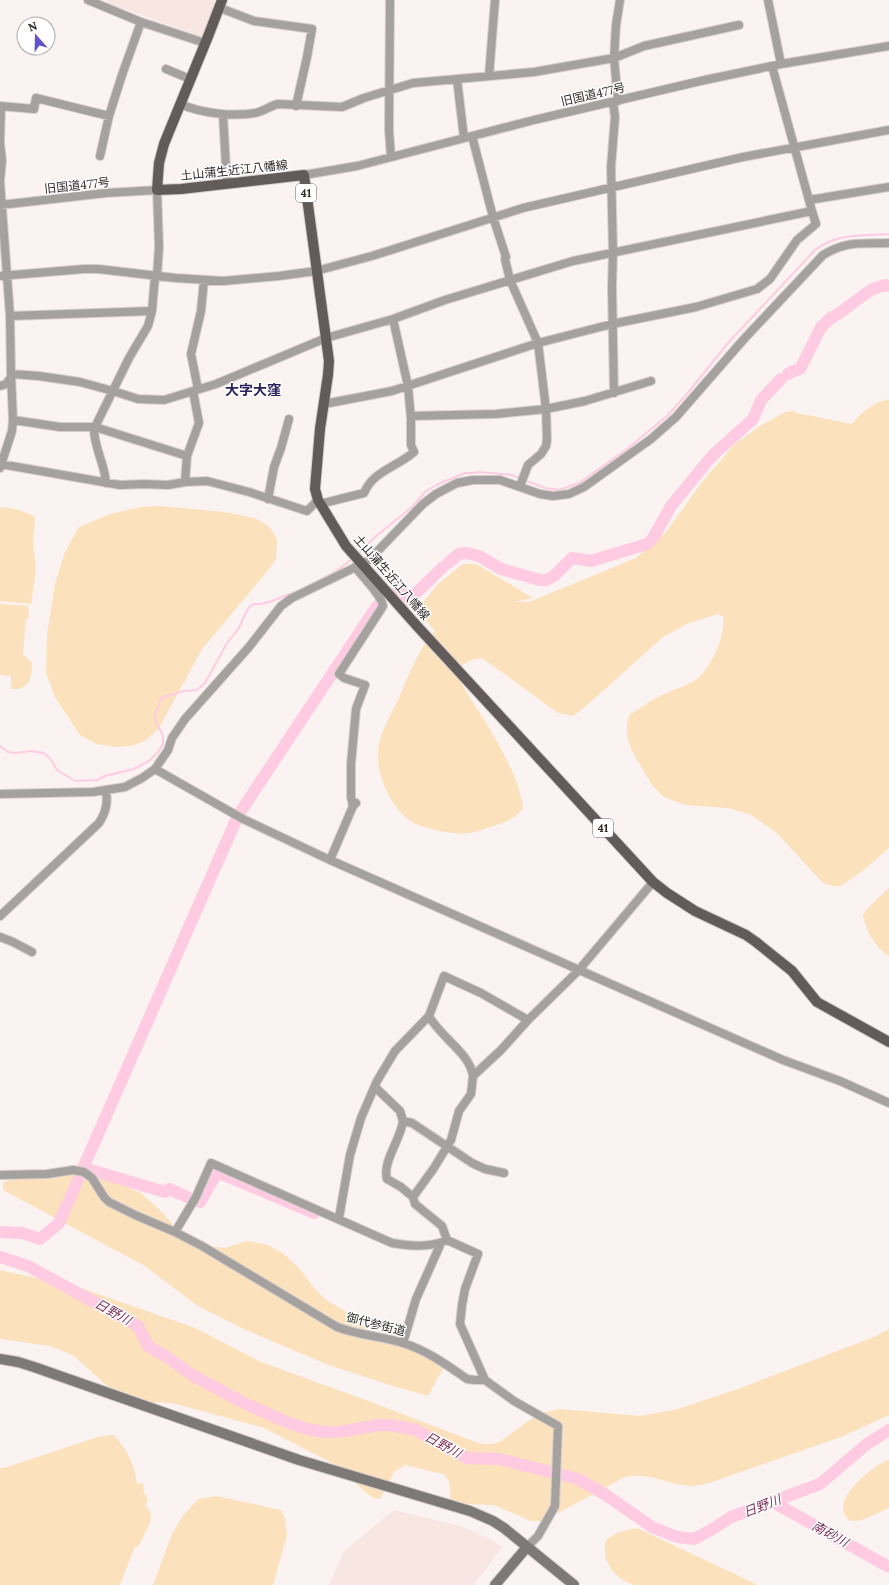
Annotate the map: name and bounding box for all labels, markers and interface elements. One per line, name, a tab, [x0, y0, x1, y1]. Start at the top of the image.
north arrow	[16, 16, 56, 56]
text: N	[26, 18, 39, 35]
street label: 旧国道477号	[559, 79, 627, 109]
street label: 土山蒲生近江八幡線	[180, 157, 288, 183]
street label: 旧国道477号	[44, 174, 110, 196]
road number: 41	[296, 184, 316, 202]
district label: 大字大窪	[225, 381, 281, 399]
street label: 土山蒲生近江八幡線	[351, 531, 433, 623]
road number: 41	[593, 819, 613, 837]
water label: 日野川	[92, 1295, 136, 1330]
street label: 御代参街道	[345, 1309, 407, 1339]
water label: 日野川	[422, 1428, 466, 1463]
water label: 日野川	[741, 1490, 785, 1521]
water label: 南砂川	[809, 1517, 853, 1552]

